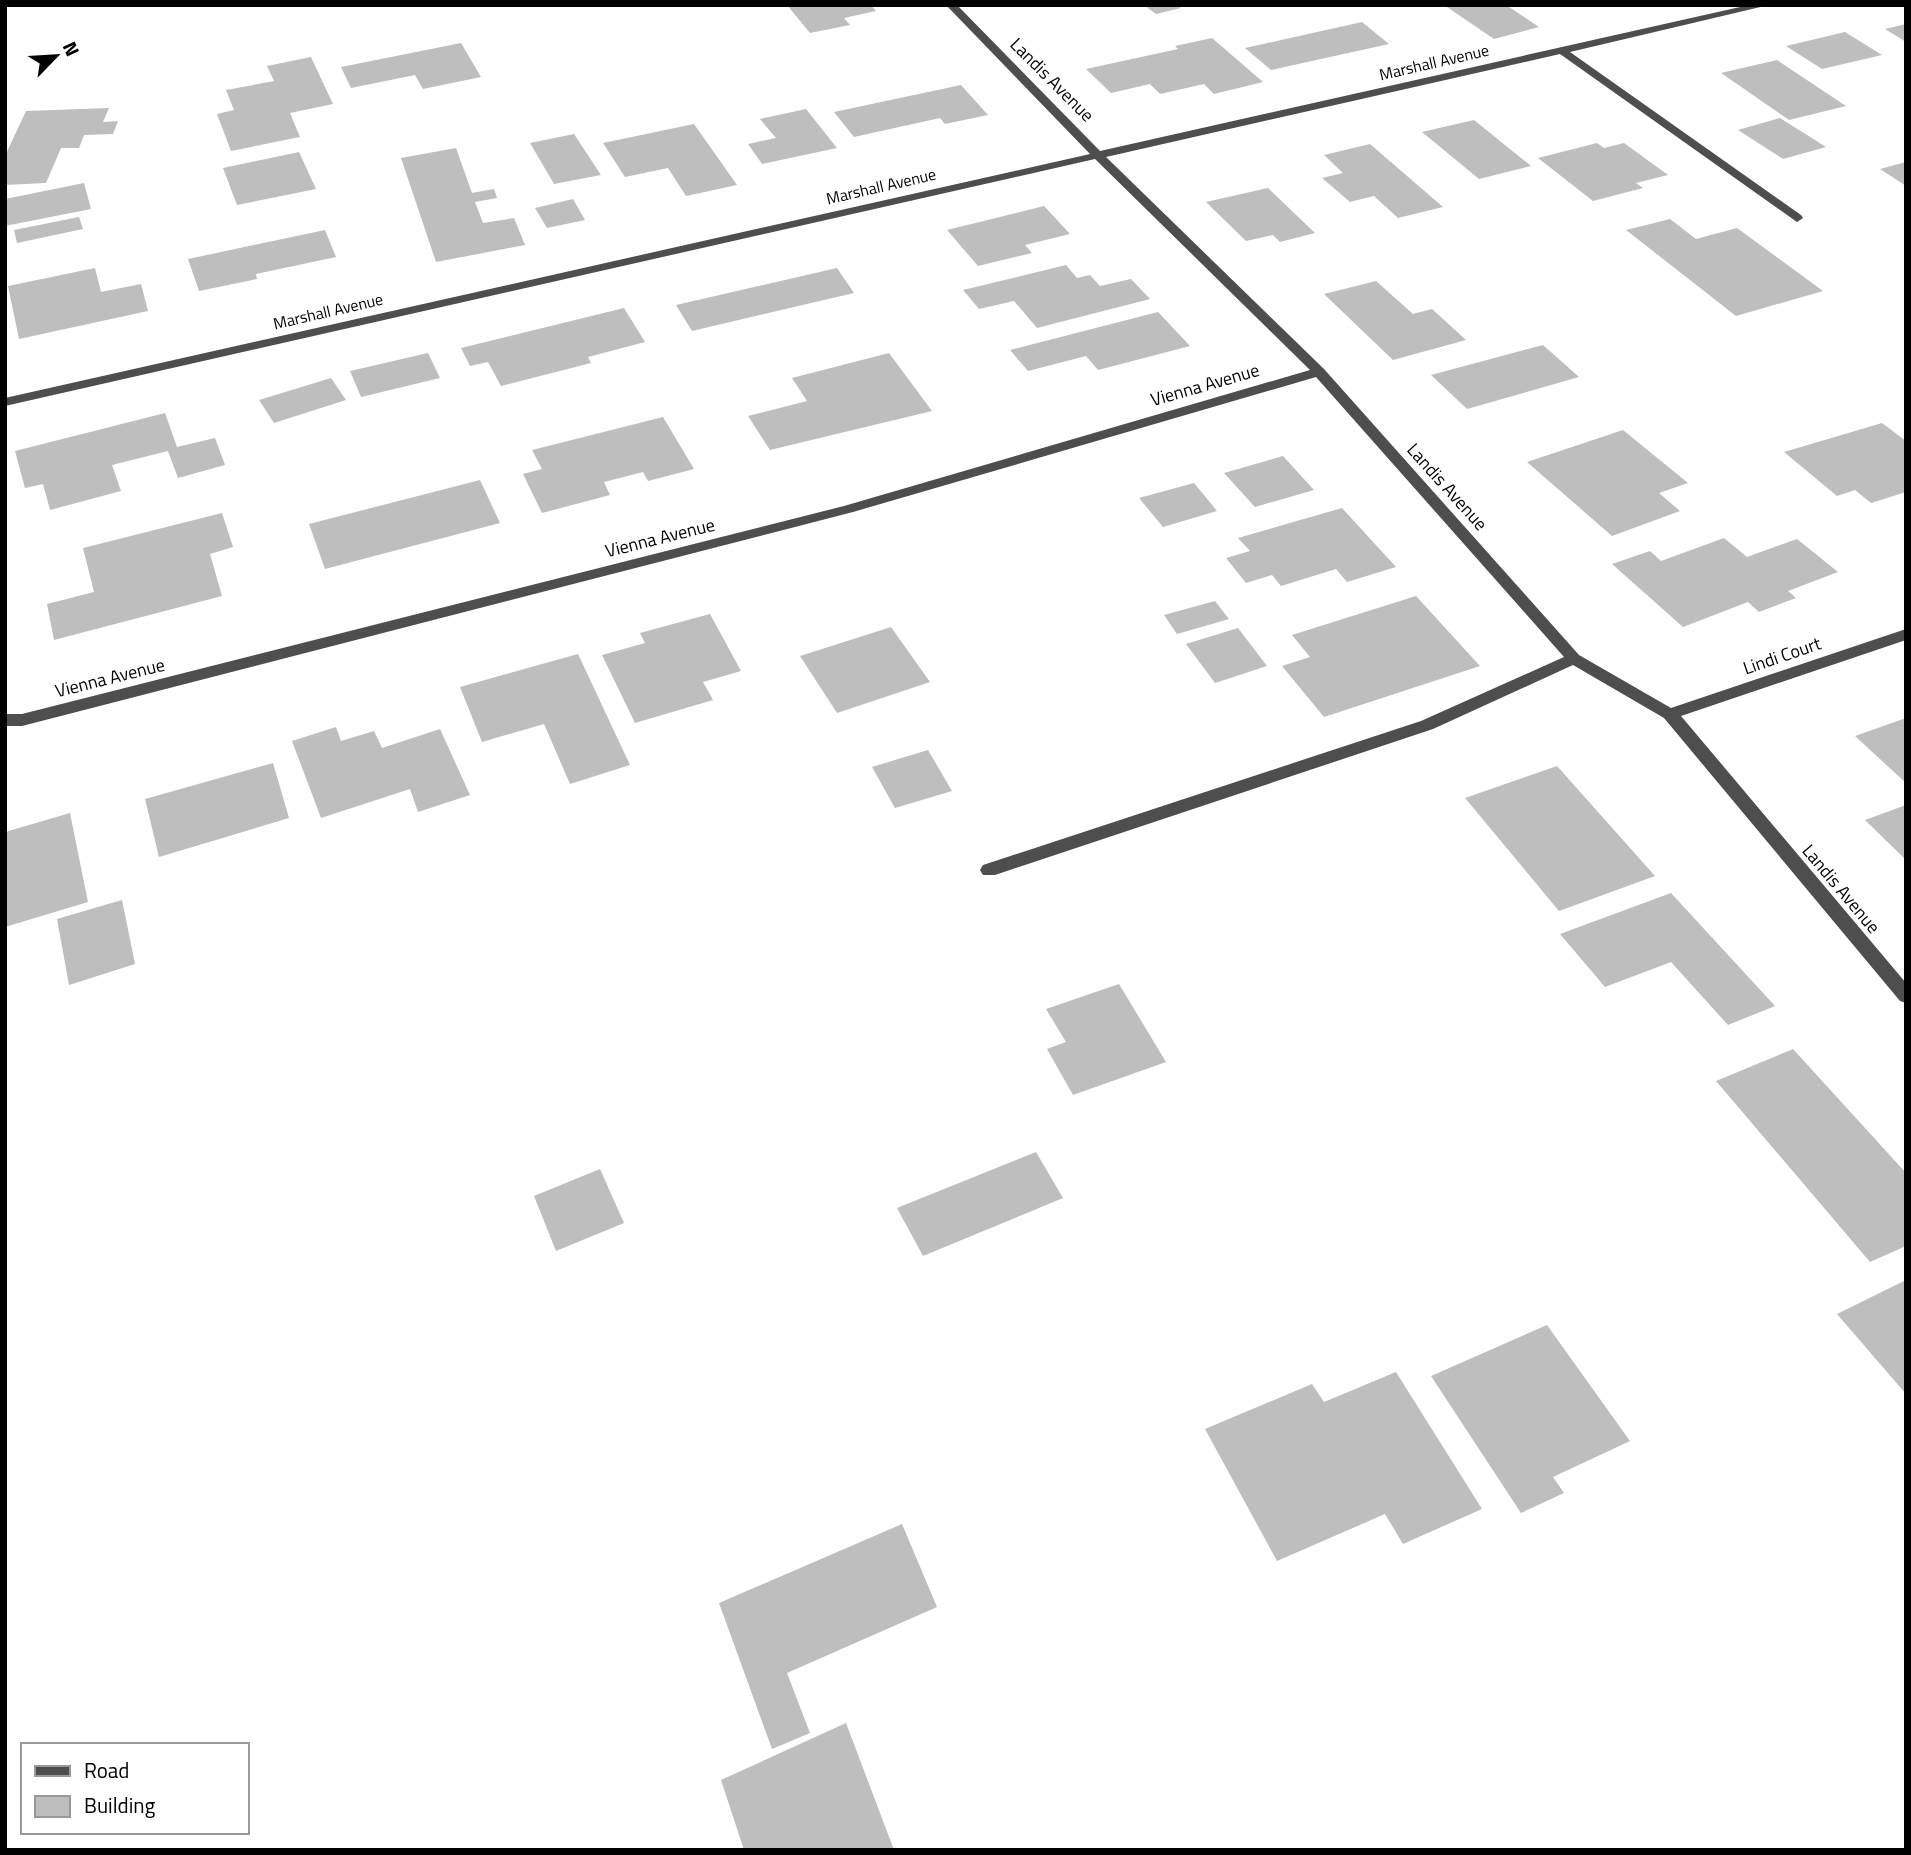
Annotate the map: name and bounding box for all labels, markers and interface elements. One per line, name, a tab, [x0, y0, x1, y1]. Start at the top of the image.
north arrow	[21, 21, 91, 91]
street label: Landis Avenue	[1004, 31, 1101, 128]
text: N	[56, 37, 88, 61]
street label: Marshall Avenue	[1377, 38, 1491, 86]
street label: Marshall Avenue	[824, 162, 938, 210]
street label: Marshall Avenue	[271, 287, 385, 335]
street label: Vienna Avenue	[1147, 356, 1262, 413]
street label: Landis Avenue	[1401, 437, 1494, 536]
street label: Vienna Avenue	[602, 511, 718, 564]
street label: Lindi Court	[1739, 629, 1825, 681]
street label: Vienna Avenue	[52, 651, 168, 704]
street label: Landis Avenue	[1796, 838, 1887, 939]
legend	[21, 1743, 248, 1834]
text: Road	[84, 1754, 129, 1786]
text: Building	[84, 1789, 156, 1821]

